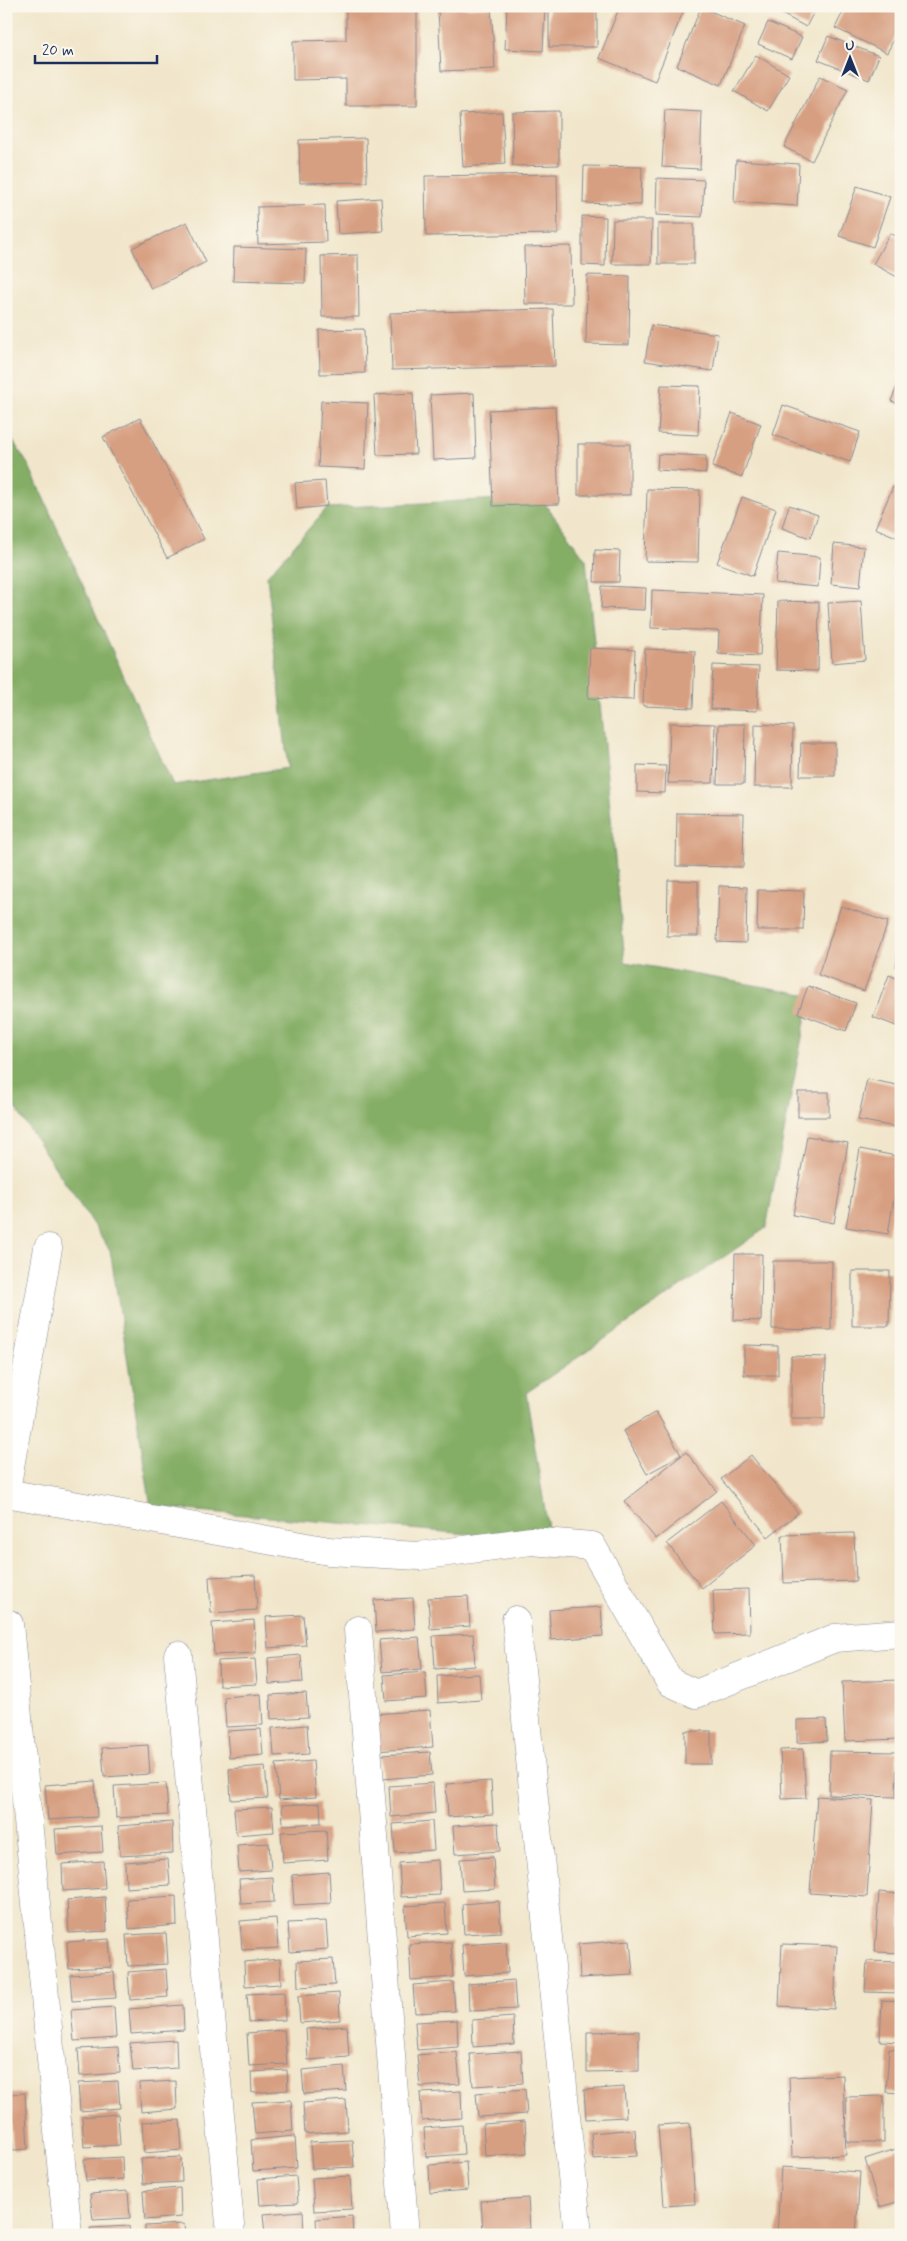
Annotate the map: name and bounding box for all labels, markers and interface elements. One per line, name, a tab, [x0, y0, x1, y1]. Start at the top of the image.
scale bar	[35, 32, 158, 64]
north arrow	[824, 32, 874, 82]
text: U	[845, 37, 855, 55]
text: 20 m	[42, 41, 74, 61]

